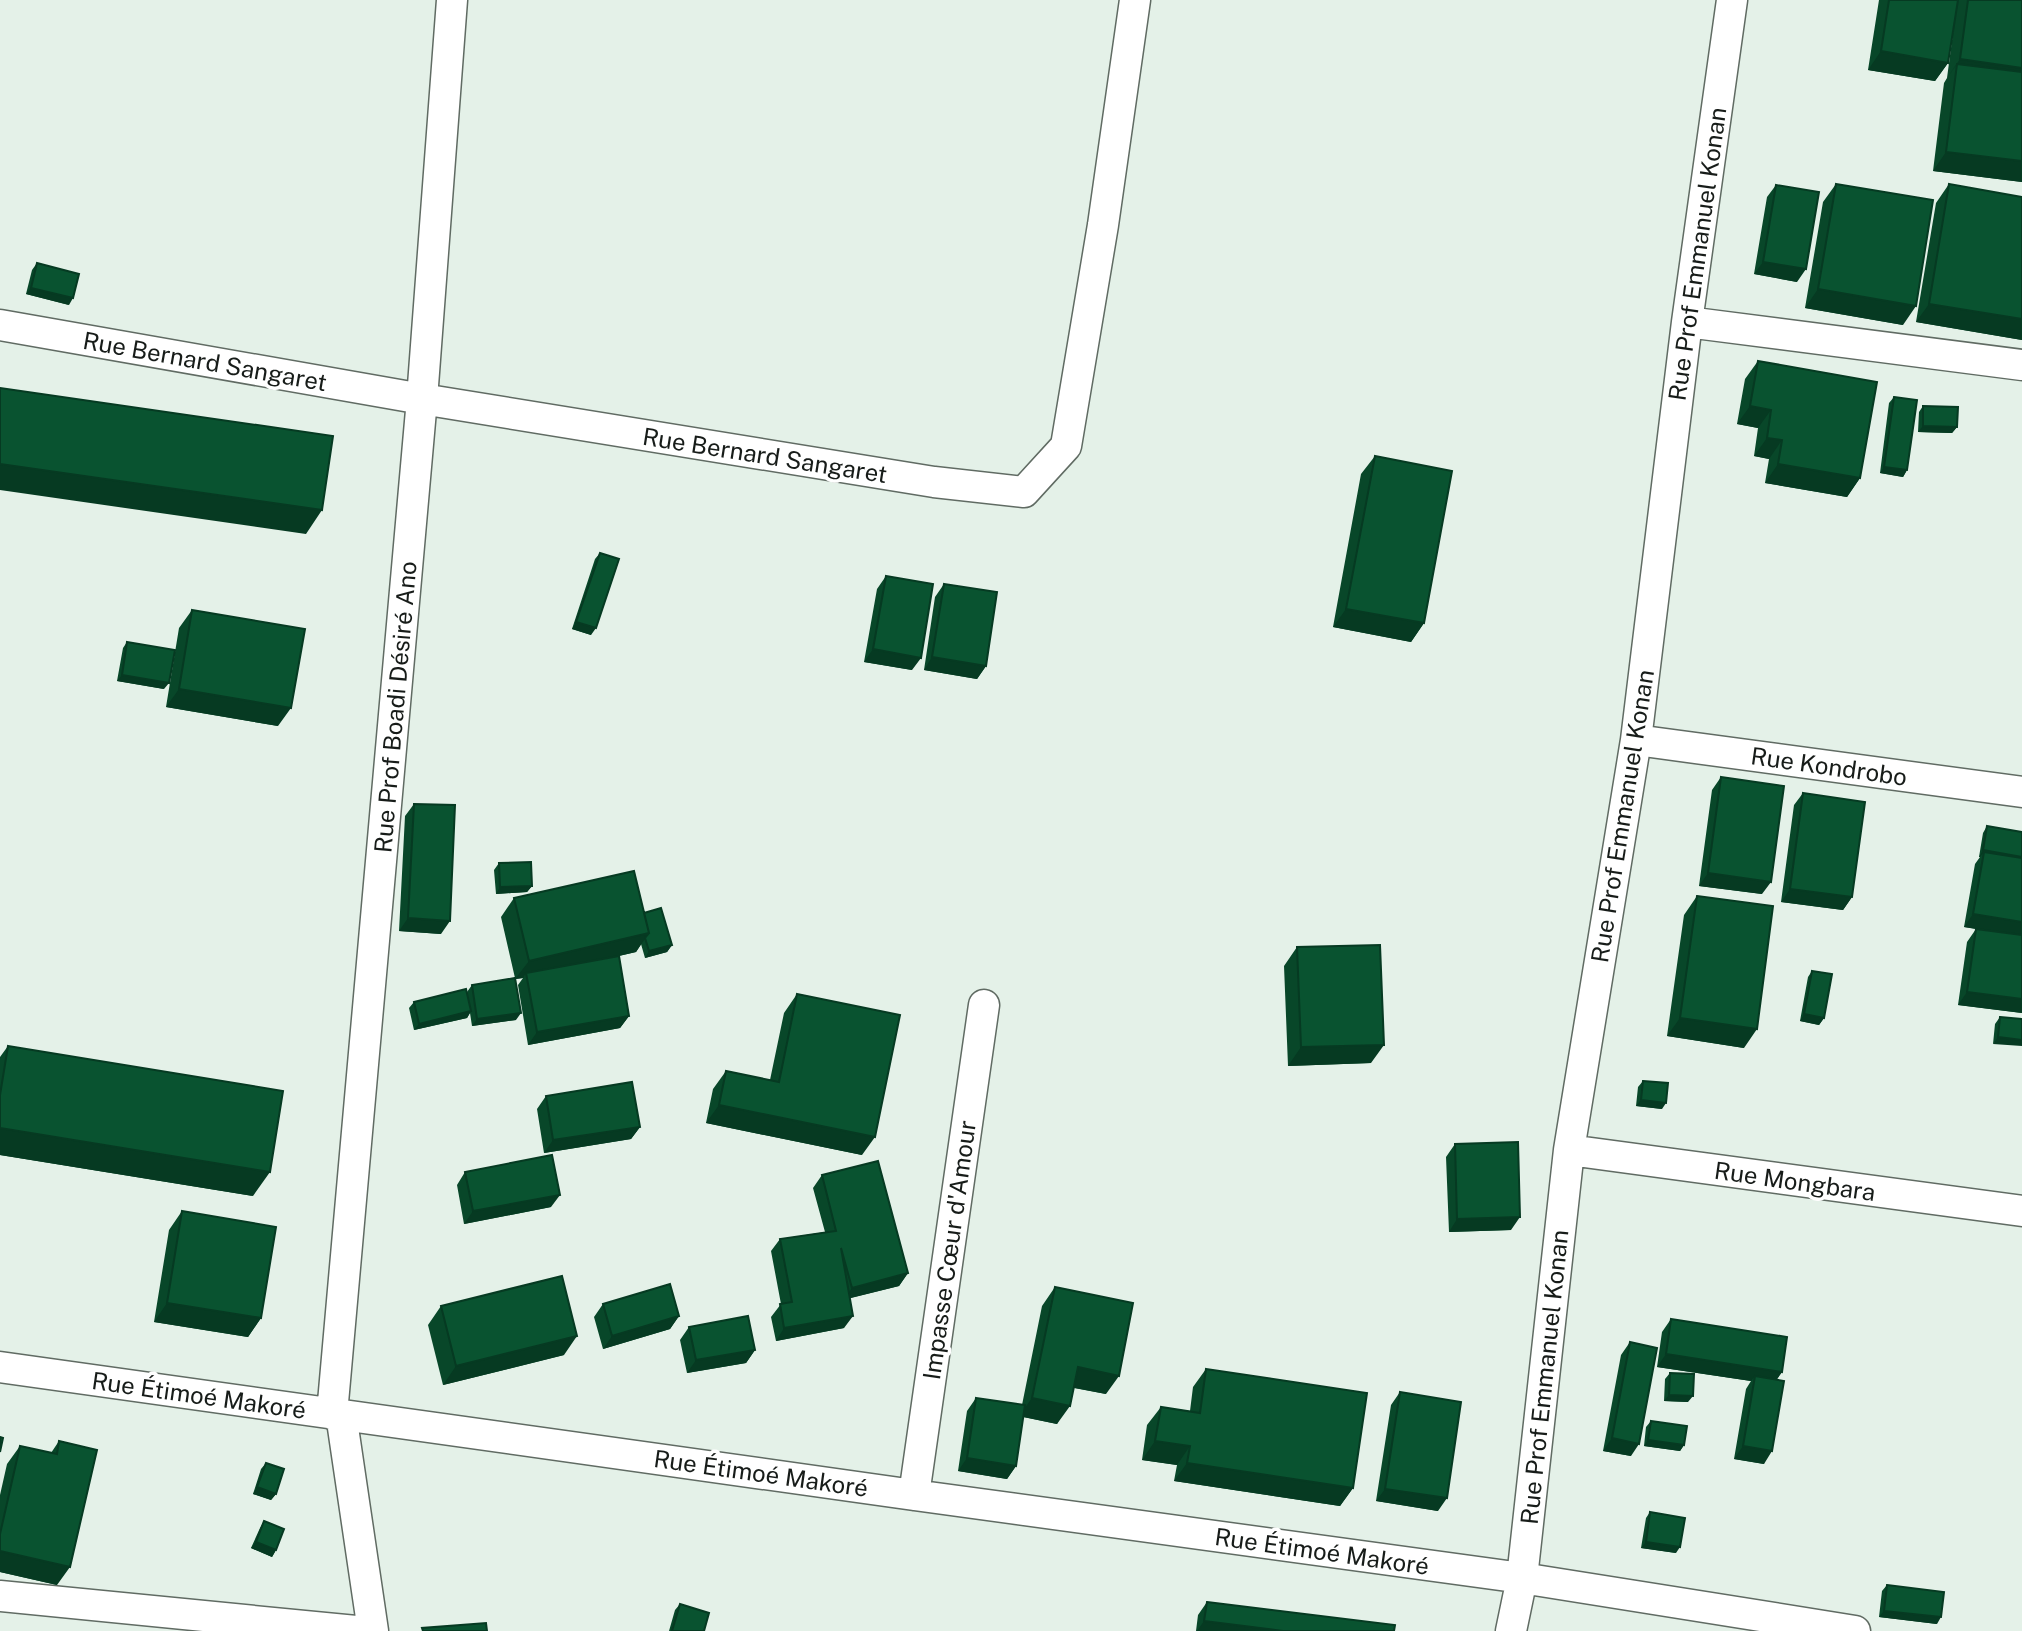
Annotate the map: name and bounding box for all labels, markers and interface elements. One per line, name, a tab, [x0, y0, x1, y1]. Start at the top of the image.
street label: Rue Prof Emmanuel Konan	[1663, 105, 1731, 403]
street label: Rue Bernard Sangaret	[81, 326, 329, 396]
street label: Rue Bernard Sangaret	[641, 422, 889, 488]
street label: Rue Prof Boadi Désiré Ano	[368, 560, 422, 854]
street label: Rue Prof Emmanuel Konan	[1585, 668, 1659, 964]
street label: Rue Kondrobo	[1749, 741, 1909, 791]
street label: Impasse Cœur d'Amour	[917, 1119, 981, 1381]
street label: Rue Mongbara	[1713, 1156, 1877, 1206]
street label: Rue Prof Emmanuel Konan	[1515, 1228, 1573, 1526]
street label: Rue Étimoé Makoré	[90, 1366, 308, 1424]
street label: Rue Étimoé Makoré	[652, 1444, 870, 1502]
street label: Rue Étimoé Makoré	[1213, 1522, 1431, 1580]

